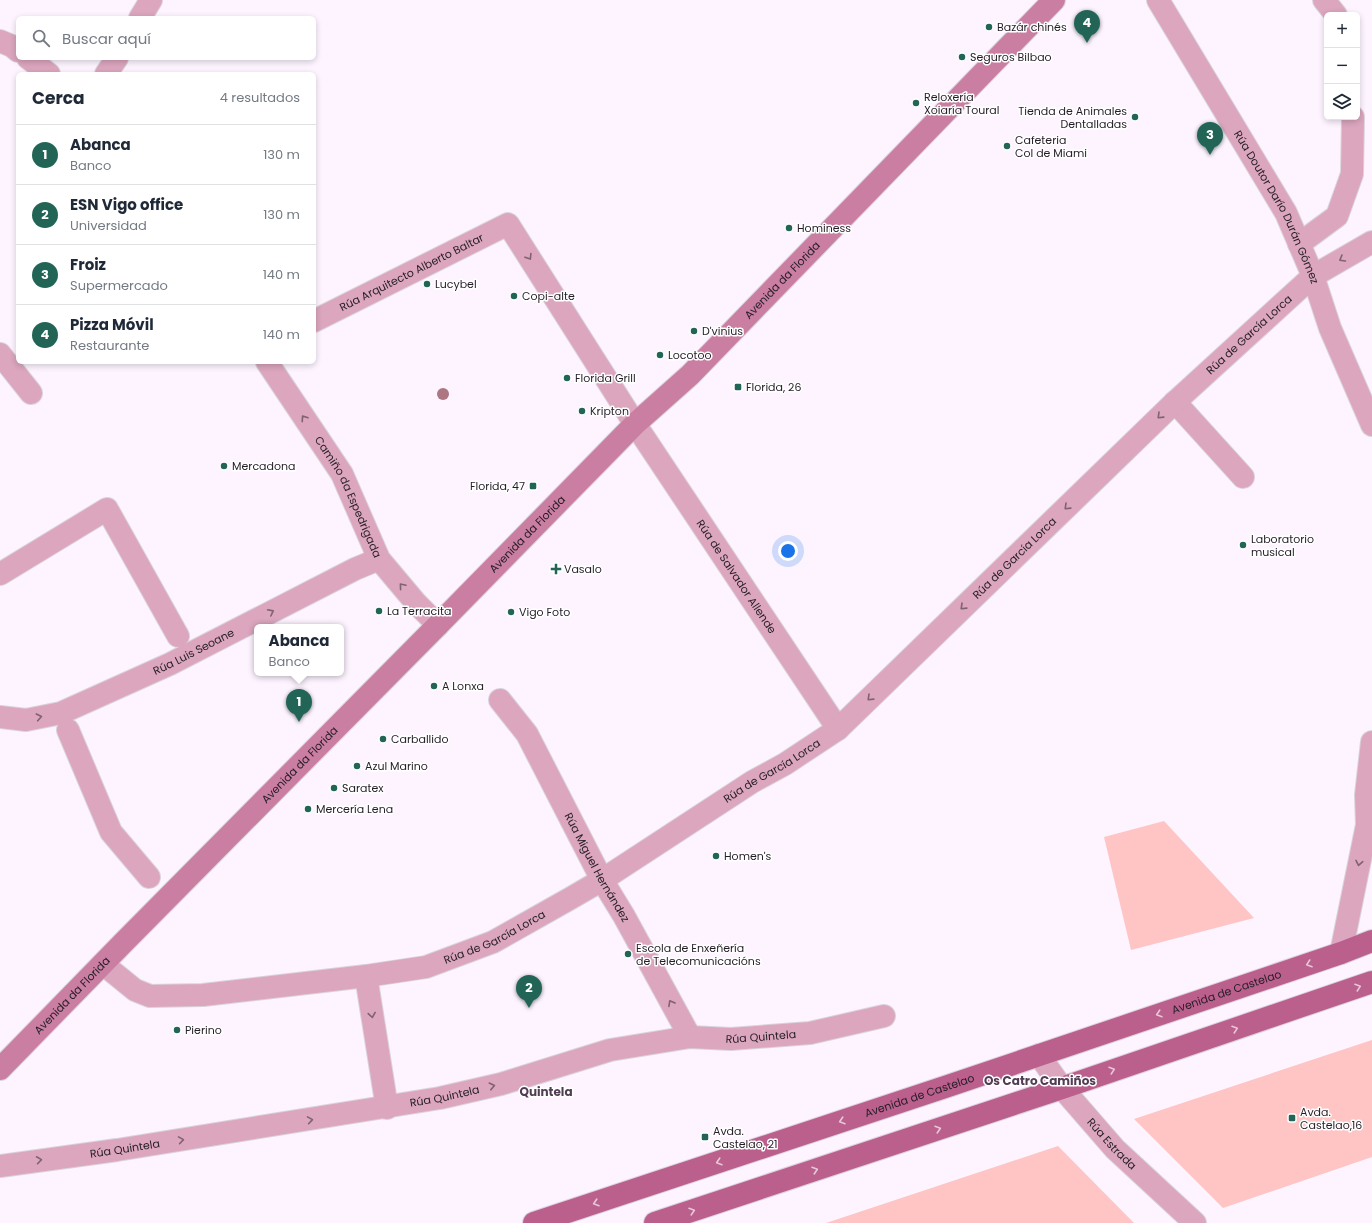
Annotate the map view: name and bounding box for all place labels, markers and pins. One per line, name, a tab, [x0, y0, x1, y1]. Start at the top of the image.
pin: 4	[1074, 10, 1100, 43]
place label: Bazár chinés	[997, 19, 1067, 35]
marker: Bazár chinés	[984, 22, 994, 32]
place label: Seguros Bilbao	[970, 49, 1052, 65]
marker: Seguros Bilbao	[957, 52, 967, 62]
place label: Reloxería Xoiaría Toural	[924, 89, 999, 118]
marker: Reloxería Xoiaría Toural	[911, 98, 921, 108]
place label: Tienda de Animales Dentalladas	[1018, 103, 1127, 132]
marker: Tienda de Animales Dentalladas	[1130, 112, 1140, 122]
pin: 3	[1197, 122, 1223, 155]
place label: Cafeteria Col de Miami	[1015, 132, 1087, 161]
marker: Cafeteria Col de Miami	[1002, 141, 1012, 151]
place label: Hominess	[797, 220, 851, 236]
marker: Hominess	[784, 223, 794, 233]
place label: Lucybel	[435, 276, 477, 292]
marker: Lucybel	[422, 279, 432, 289]
place label: Copi-alte	[522, 288, 575, 304]
marker: Copi-alte	[509, 291, 519, 301]
place label: D'vinius	[702, 323, 743, 339]
marker: D'vinius	[689, 326, 699, 336]
place label: Locotoo	[668, 347, 712, 363]
marker: Locotoo	[655, 350, 665, 360]
place label: Florida Grill	[575, 370, 636, 386]
marker: Florida Grill	[562, 373, 572, 383]
place label: Florida, 26	[746, 379, 801, 395]
marker: Florida, 26	[733, 382, 743, 392]
place label: Kripton	[590, 403, 629, 419]
marker: Kripton	[577, 406, 587, 416]
place label: Mercadona	[232, 458, 295, 474]
marker: Mercadona	[219, 461, 229, 471]
place label: Florida, 47	[470, 478, 525, 494]
marker: Florida, 47	[528, 481, 538, 491]
place label: Laboratorio musical	[1251, 531, 1314, 560]
marker: Laboratorio musical	[1238, 540, 1248, 550]
place label: Vasalo	[564, 561, 602, 577]
marker: Vasalo	[551, 564, 561, 574]
place label: La Terracita	[387, 603, 451, 619]
place label: Vigo Foto	[519, 604, 570, 620]
marker: La Terracita	[374, 606, 384, 616]
marker: Vigo Foto	[506, 607, 516, 617]
place label: A Lonxa	[442, 678, 484, 694]
marker: A Lonxa	[429, 681, 439, 691]
pin: 1	[286, 689, 312, 722]
place label: Carballido	[391, 731, 449, 747]
marker: Carballido	[378, 734, 388, 744]
place label: Azul Marino	[365, 758, 428, 774]
marker: Azul Marino	[352, 761, 362, 771]
place label: Saratex	[342, 780, 384, 796]
marker: Saratex	[329, 783, 339, 793]
place label: Mercería Lena	[316, 801, 393, 817]
marker: Mercería Lena	[303, 804, 313, 814]
place label: Homen's	[724, 848, 772, 864]
marker: Homen's	[711, 851, 721, 861]
place label: Escola de Enxeñería de Telecomunicacións	[636, 940, 761, 969]
marker: Escola de Enxeñería de Telecomunicacións	[623, 949, 633, 959]
pin: 2	[516, 975, 542, 1008]
place label: Pierino	[185, 1022, 222, 1038]
marker: Pierino	[172, 1025, 182, 1035]
place label: Avda. Castelao,16	[1300, 1104, 1362, 1133]
marker: Avda. Castelao,16	[1287, 1113, 1297, 1123]
place label: Avda. Castelao, 21	[713, 1123, 778, 1152]
marker: Avda. Castelao, 21	[700, 1132, 710, 1142]

